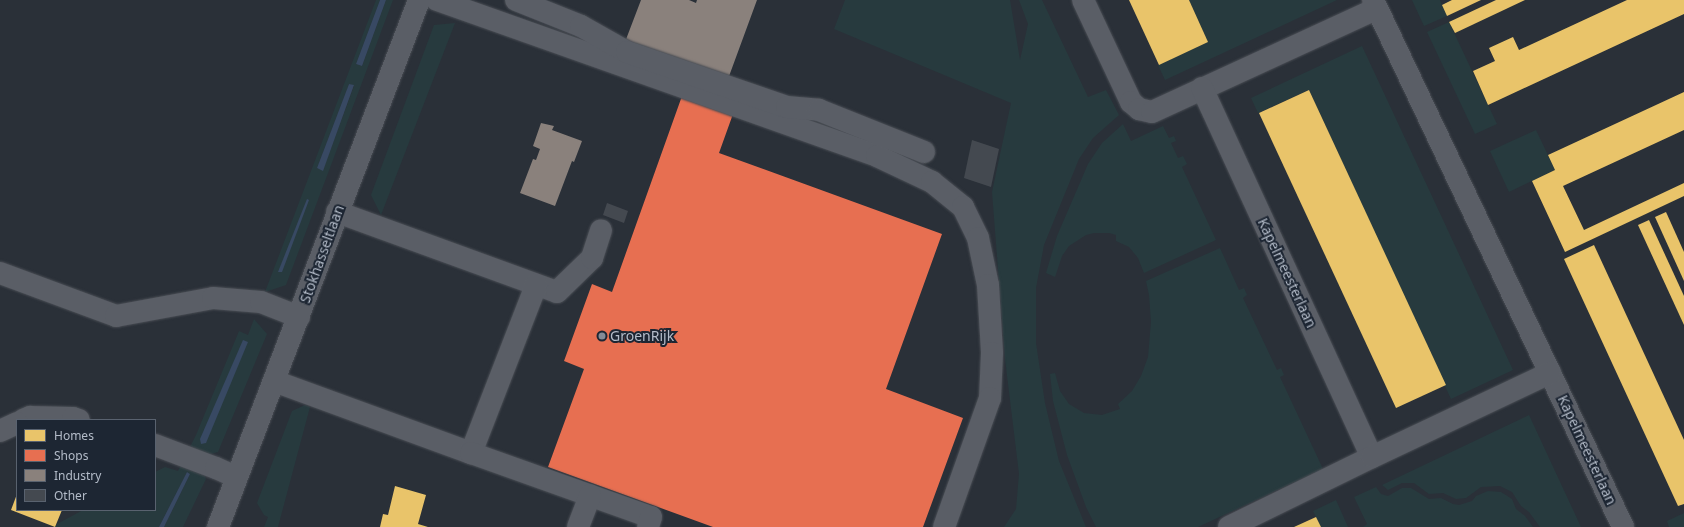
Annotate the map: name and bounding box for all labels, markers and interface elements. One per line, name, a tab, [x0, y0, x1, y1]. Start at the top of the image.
street label: Stokhasseltlaan	[296, 203, 348, 305]
street label: Kapelmeesterlaan	[1254, 216, 1320, 330]
place label: GroenRijk	[610, 328, 674, 344]
marker: GroenRijk	[597, 331, 607, 341]
street label: Kapelmeesterlaan	[1554, 393, 1620, 507]
legend	[16, 419, 156, 511]
text: Homes	[54, 427, 94, 444]
text: Shops	[54, 447, 88, 464]
text: Industry	[54, 467, 101, 484]
text: Other	[54, 487, 87, 504]

